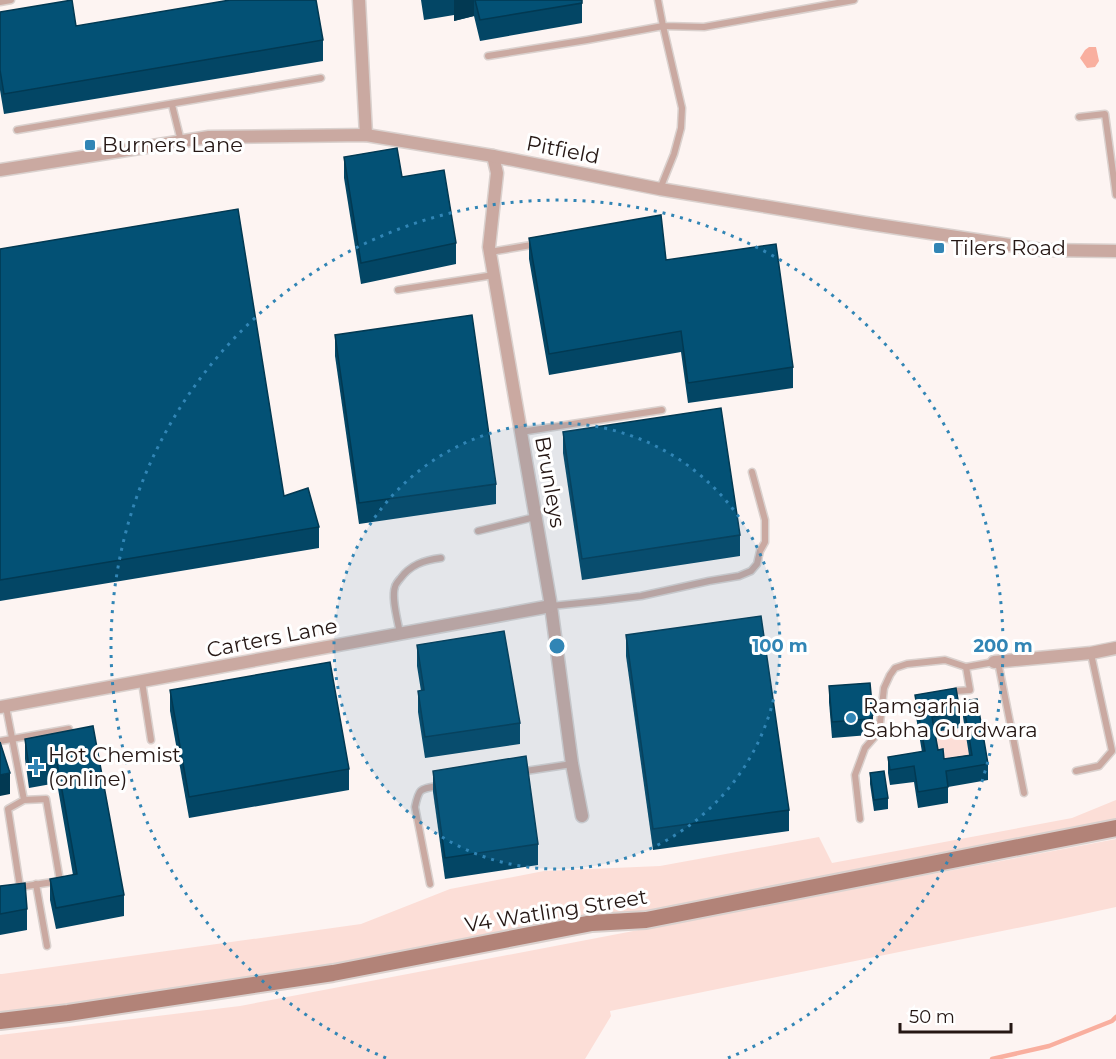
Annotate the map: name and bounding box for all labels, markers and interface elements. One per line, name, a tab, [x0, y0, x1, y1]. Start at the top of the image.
street label: Pitfield	[524, 130, 602, 169]
place label: Burners Lane	[102, 132, 243, 157]
marker: Burners Lane	[83, 138, 97, 152]
place label: Tilers Road	[951, 235, 1066, 260]
marker: Tilers Road	[932, 241, 946, 255]
street label: Brunleys	[530, 434, 571, 530]
street label: Carters Lane	[205, 613, 339, 662]
text: 100 m	[752, 635, 808, 657]
text: 200 m	[973, 635, 1033, 657]
centre of rings	[547, 636, 567, 656]
place label: Ramgarhia Sabha Gurdwara	[863, 693, 1038, 742]
marker: Ramgarhia Sabha Gurdwara	[844, 711, 858, 725]
place label: Hot Chemist (online)	[48, 742, 181, 791]
marker: Hot Chemist (online)	[29, 760, 43, 774]
street label: V4 Watling Street	[463, 884, 649, 937]
scale bar	[900, 996, 1011, 1034]
text: 50 m	[909, 1006, 955, 1028]

